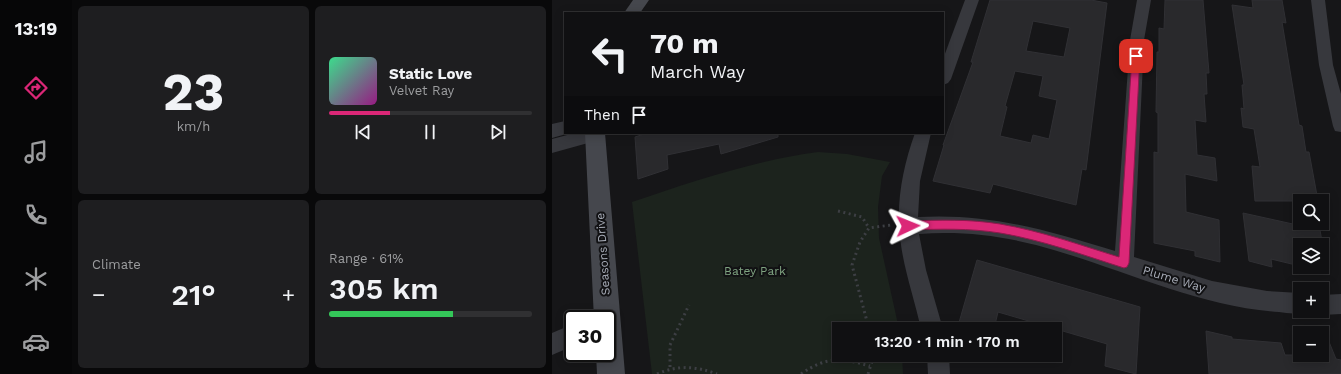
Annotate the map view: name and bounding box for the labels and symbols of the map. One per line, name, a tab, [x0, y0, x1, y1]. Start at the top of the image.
pin	[1119, 39, 1153, 73]
position arrow	[887, 205, 929, 247]
street label: Seasons Drive	[593, 212, 613, 296]
street label: Plume Way	[1141, 263, 1208, 295]
park label: Batey Park	[724, 264, 786, 278]
speed limit sign: 30	[564, 310, 616, 362]

